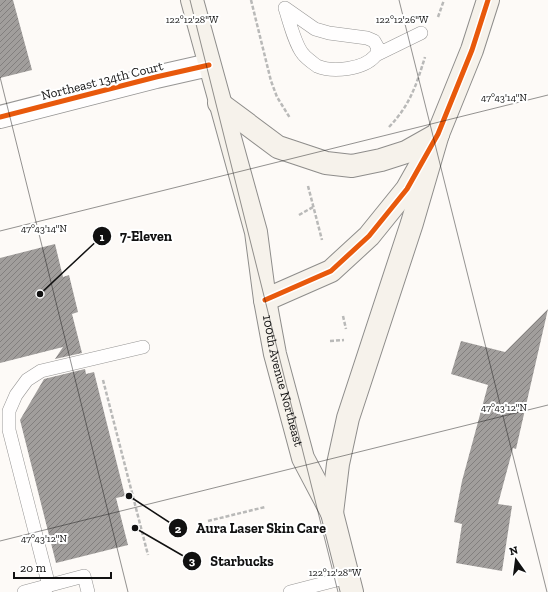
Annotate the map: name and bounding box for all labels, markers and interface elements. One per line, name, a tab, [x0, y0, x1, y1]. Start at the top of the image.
text: 122°12'28"W	[166, 14, 219, 26]
text: 122°12'26"W	[376, 14, 429, 26]
street label: Northeast 134th Court	[39, 58, 165, 103]
text: 47°43'14"N	[481, 92, 528, 104]
text: 47°43'14"N	[21, 223, 68, 235]
callout: 7-Eleven	[92, 223, 180, 249]
text: 7-Eleven	[120, 228, 173, 245]
text: 1	[100, 230, 105, 244]
street label: 100th Avenue Northeast	[260, 314, 307, 448]
text: 47°43'12"N	[481, 402, 527, 414]
callout: Aura Laser Skin Care	[168, 515, 334, 541]
text: Aura Laser Skin Care	[196, 520, 326, 537]
text: 2	[175, 522, 182, 536]
text: 47°43'12"N	[21, 533, 67, 545]
north arrow	[496, 540, 536, 580]
text: N	[508, 543, 520, 558]
callout: Starbucks	[182, 548, 282, 574]
text: Starbucks	[210, 553, 274, 570]
scale bar	[14, 554, 111, 580]
text: 3	[189, 554, 196, 568]
text: 20 m	[20, 561, 47, 575]
text: 122°12'28"W	[309, 567, 362, 579]

